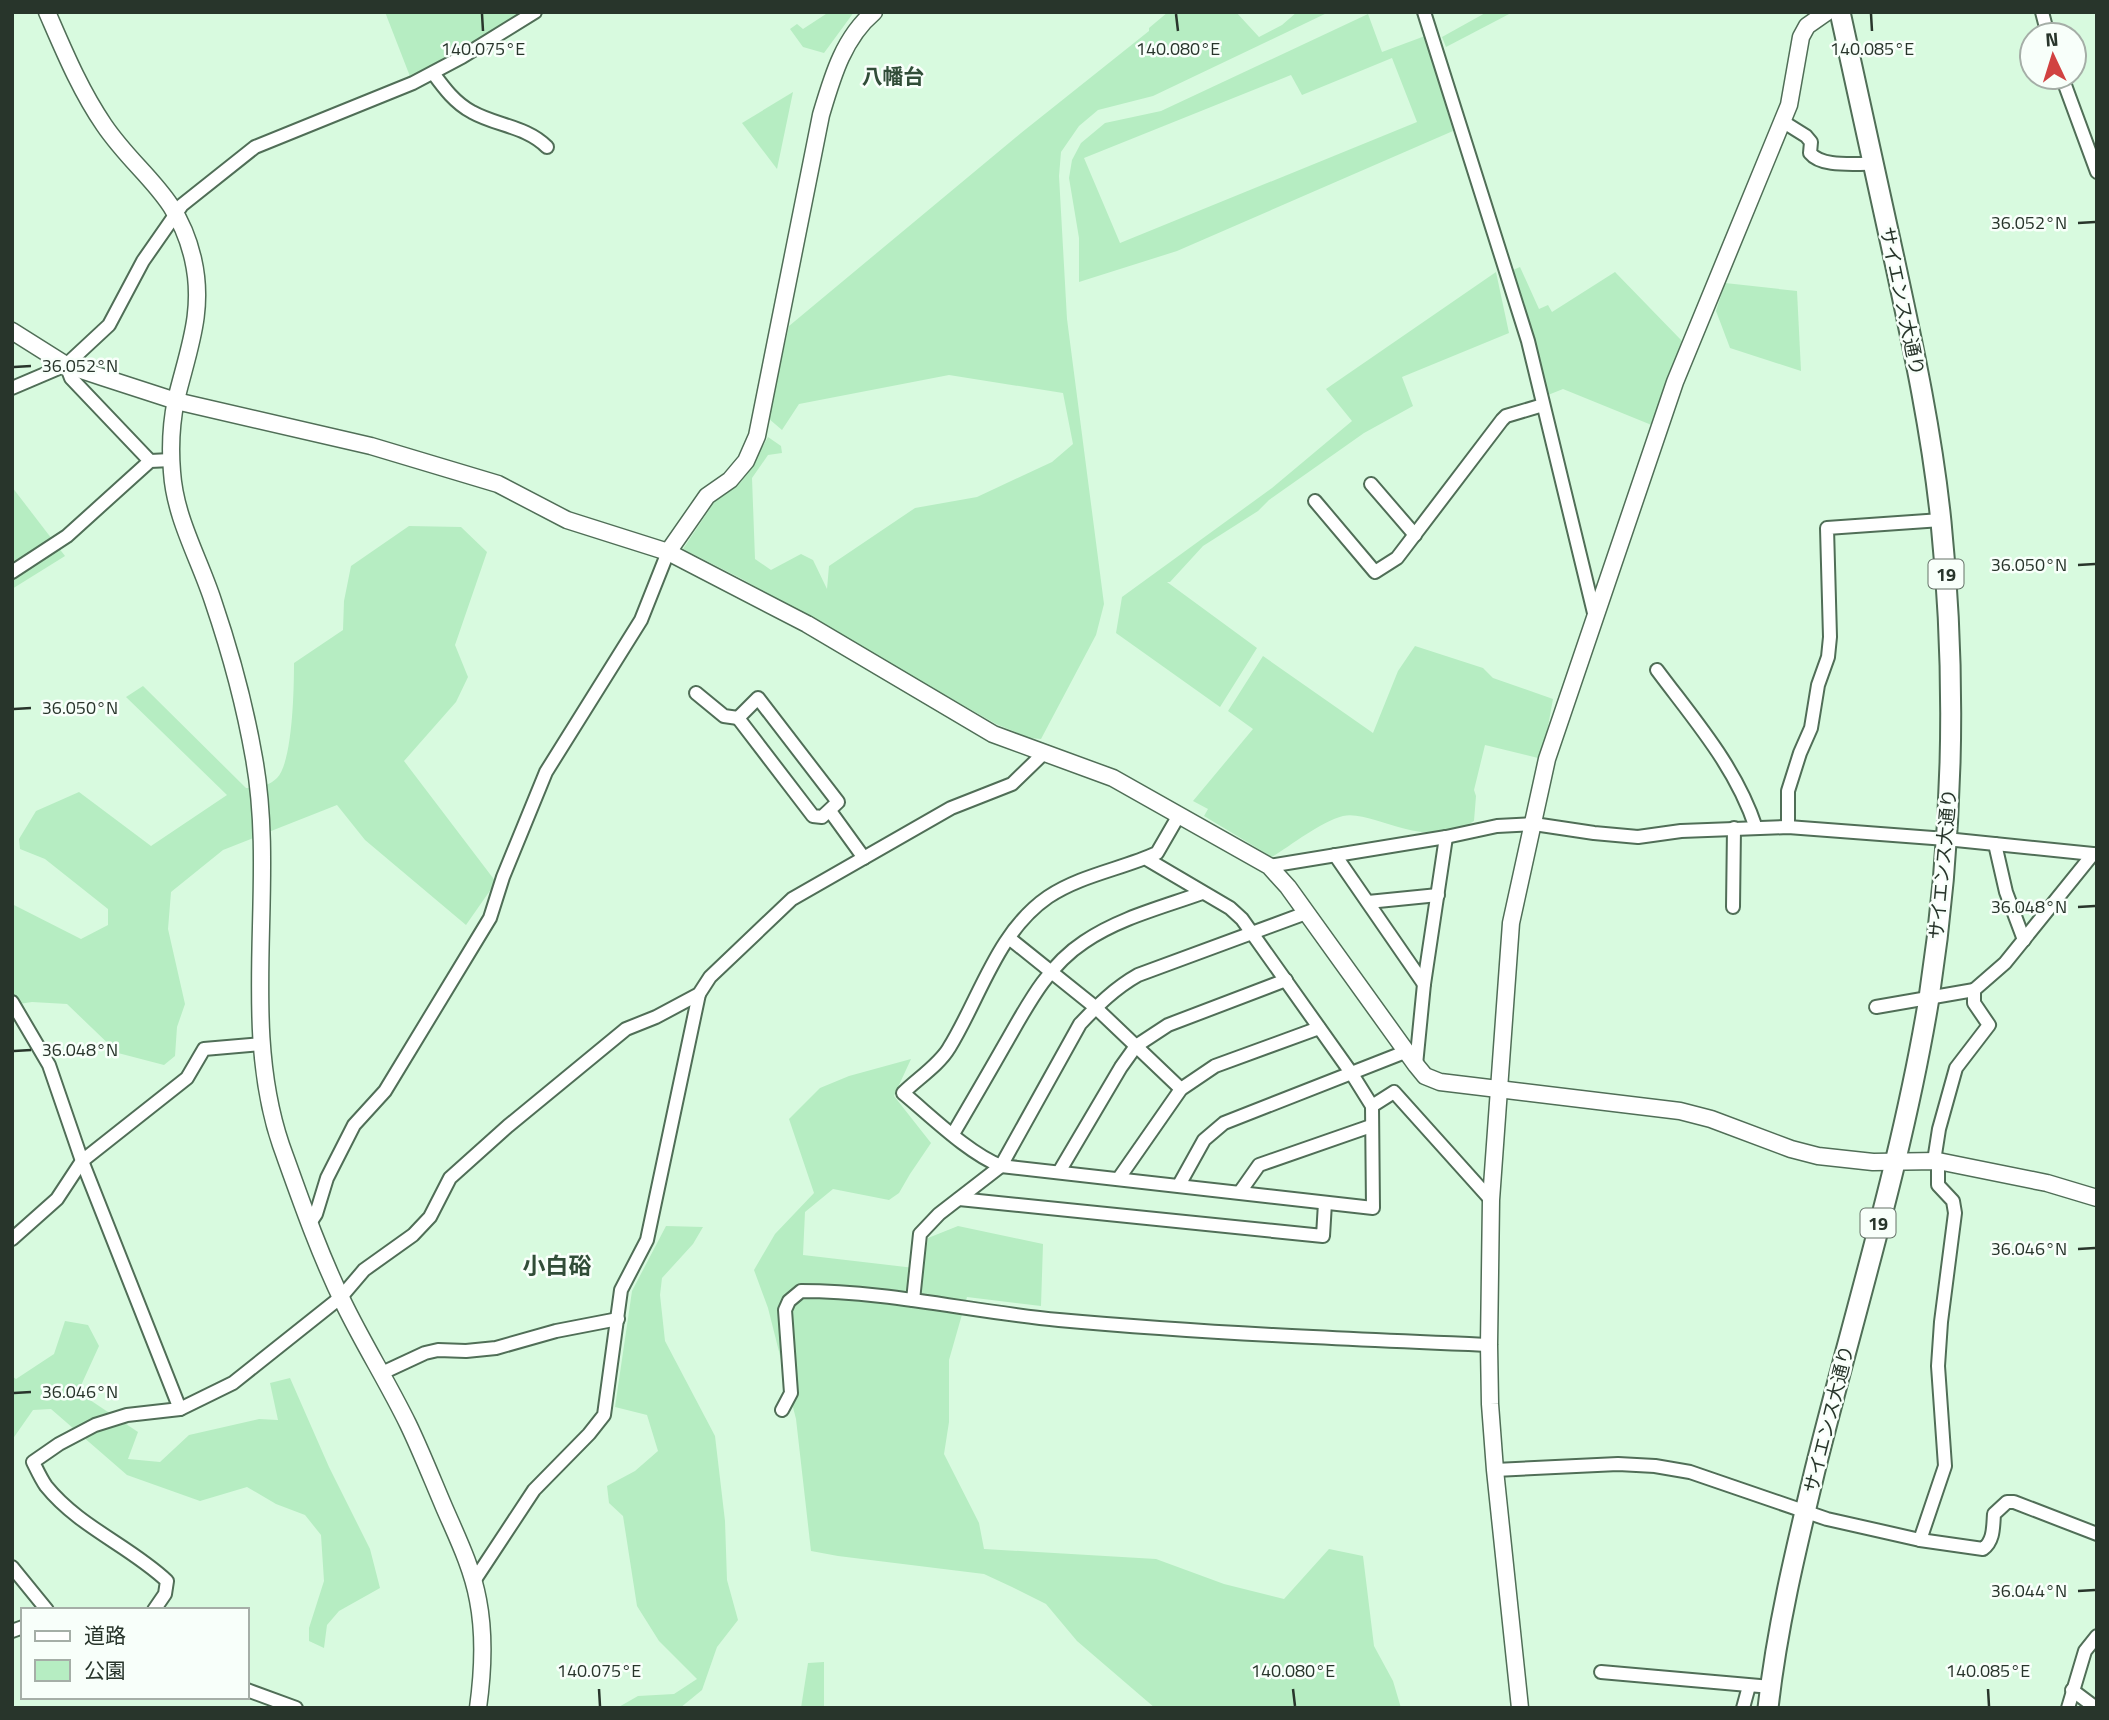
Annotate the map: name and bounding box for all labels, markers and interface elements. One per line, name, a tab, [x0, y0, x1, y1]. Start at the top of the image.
north arrow	[2018, 21, 2088, 91]
text: N	[2044, 24, 2059, 53]
text: 140.075°E	[441, 35, 525, 62]
text: 140.080°E	[1136, 35, 1220, 62]
text: 140.085°E	[1830, 35, 1914, 62]
district label: 八幡台	[862, 60, 925, 92]
text: 36.052°N	[1991, 209, 2067, 236]
street label: サイエンス大通り	[1873, 224, 1933, 378]
text: 36.052°N	[42, 352, 118, 379]
text: 36.050°N	[1991, 551, 2067, 578]
road number: 19	[1928, 560, 1964, 588]
text: 36.050°N	[42, 694, 118, 721]
street label: サイエンス大通り	[1921, 787, 1963, 941]
text: 36.048°N	[1991, 893, 2067, 920]
text: 36.048°N	[42, 1036, 118, 1063]
road number: 19	[1860, 1208, 1896, 1238]
text: 36.046°N	[1991, 1235, 2067, 1262]
district label: 小白硲	[523, 1248, 592, 1283]
street label: サイエンス大通り	[1796, 1342, 1860, 1496]
text: 36.046°N	[42, 1378, 118, 1405]
text: 36.044°N	[1991, 1577, 2067, 1604]
legend	[21, 1608, 248, 1699]
text: 道路	[84, 1619, 126, 1651]
text: 公園	[84, 1654, 126, 1686]
text: 140.075°E	[557, 1657, 641, 1684]
text: 140.080°E	[1251, 1657, 1335, 1684]
text: 140.085°E	[1946, 1657, 2030, 1684]

